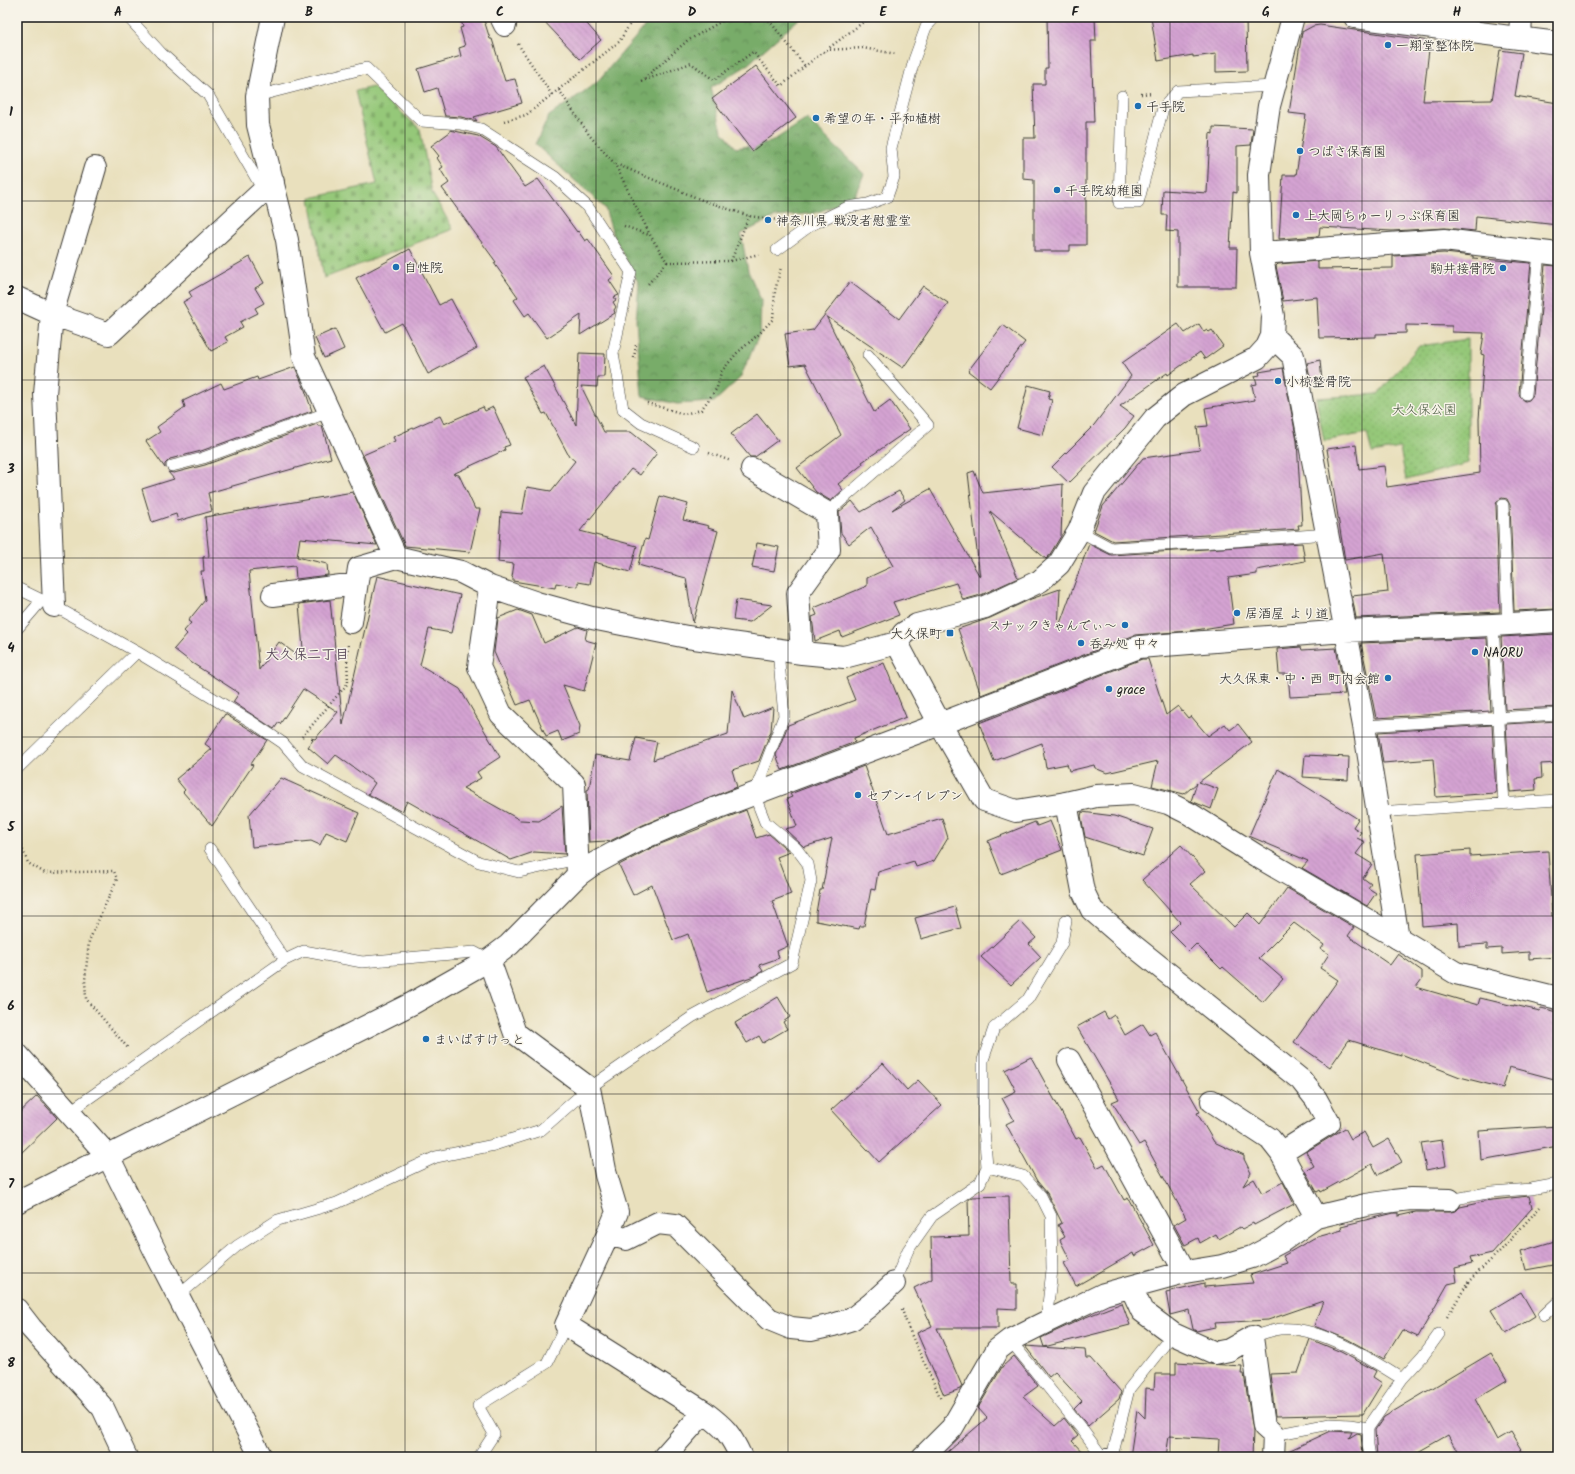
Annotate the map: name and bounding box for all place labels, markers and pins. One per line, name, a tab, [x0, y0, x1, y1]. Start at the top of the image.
place label: 一翔堂整体院	[1396, 36, 1474, 57]
marker: 一翔堂整体院	[1383, 40, 1393, 50]
place label: 千手院	[1146, 97, 1185, 118]
marker: 千手院	[1133, 101, 1143, 111]
place label: 希望の年・平和植樹	[824, 109, 941, 130]
marker: 希望の年・平和植樹	[811, 113, 821, 123]
place label: つばさ保育園	[1308, 142, 1386, 163]
marker: つばさ保育園	[1295, 146, 1305, 156]
place label: 千手院幼稚園	[1065, 181, 1143, 202]
marker: 千手院幼稚園	[1052, 185, 1062, 195]
place label: 上大岡ちゅーりっぷ保育園	[1304, 206, 1460, 227]
marker: 上大岡ちゅーりっぷ保育園	[1291, 210, 1301, 220]
place label: 神奈川県 戦没者慰霊堂	[776, 211, 911, 232]
marker: 神奈川県 戦没者慰霊堂	[763, 215, 773, 225]
place label: 自性院	[404, 258, 443, 279]
place label: 駒井接骨院	[1430, 259, 1495, 280]
marker: 自性院	[391, 262, 401, 272]
marker: 駒井接骨院	[1498, 263, 1508, 273]
place label: 小椋整骨院	[1286, 372, 1351, 393]
marker: 小椋整骨院	[1273, 376, 1283, 386]
place label: 居酒屋 より道	[1245, 604, 1328, 625]
marker: 居酒屋 より道	[1232, 608, 1242, 618]
place label: スナックきゃんでぃ〜	[988, 616, 1117, 637]
marker: スナックきゃんでぃ〜	[1120, 620, 1130, 630]
place label: 大久保町	[890, 624, 942, 645]
marker: 大久保町	[945, 628, 955, 638]
place label: 呑み処 中々	[1089, 634, 1159, 655]
marker: 呑み処 中々	[1076, 638, 1086, 648]
place label: NAORU	[1483, 643, 1523, 664]
marker: NAORU	[1470, 647, 1480, 657]
place label: 大久保東・中・西 町内会館	[1219, 669, 1380, 690]
marker: 大久保東・中・西 町内会館	[1383, 673, 1393, 683]
place label: grace	[1116, 680, 1145, 701]
marker: grace	[1104, 684, 1114, 694]
place label: セブン-イレブン	[866, 786, 963, 807]
marker: セブン-イレブン	[853, 790, 863, 800]
place label: まいばすけっと	[434, 1030, 525, 1051]
marker: まいばすけっと	[421, 1034, 431, 1044]

